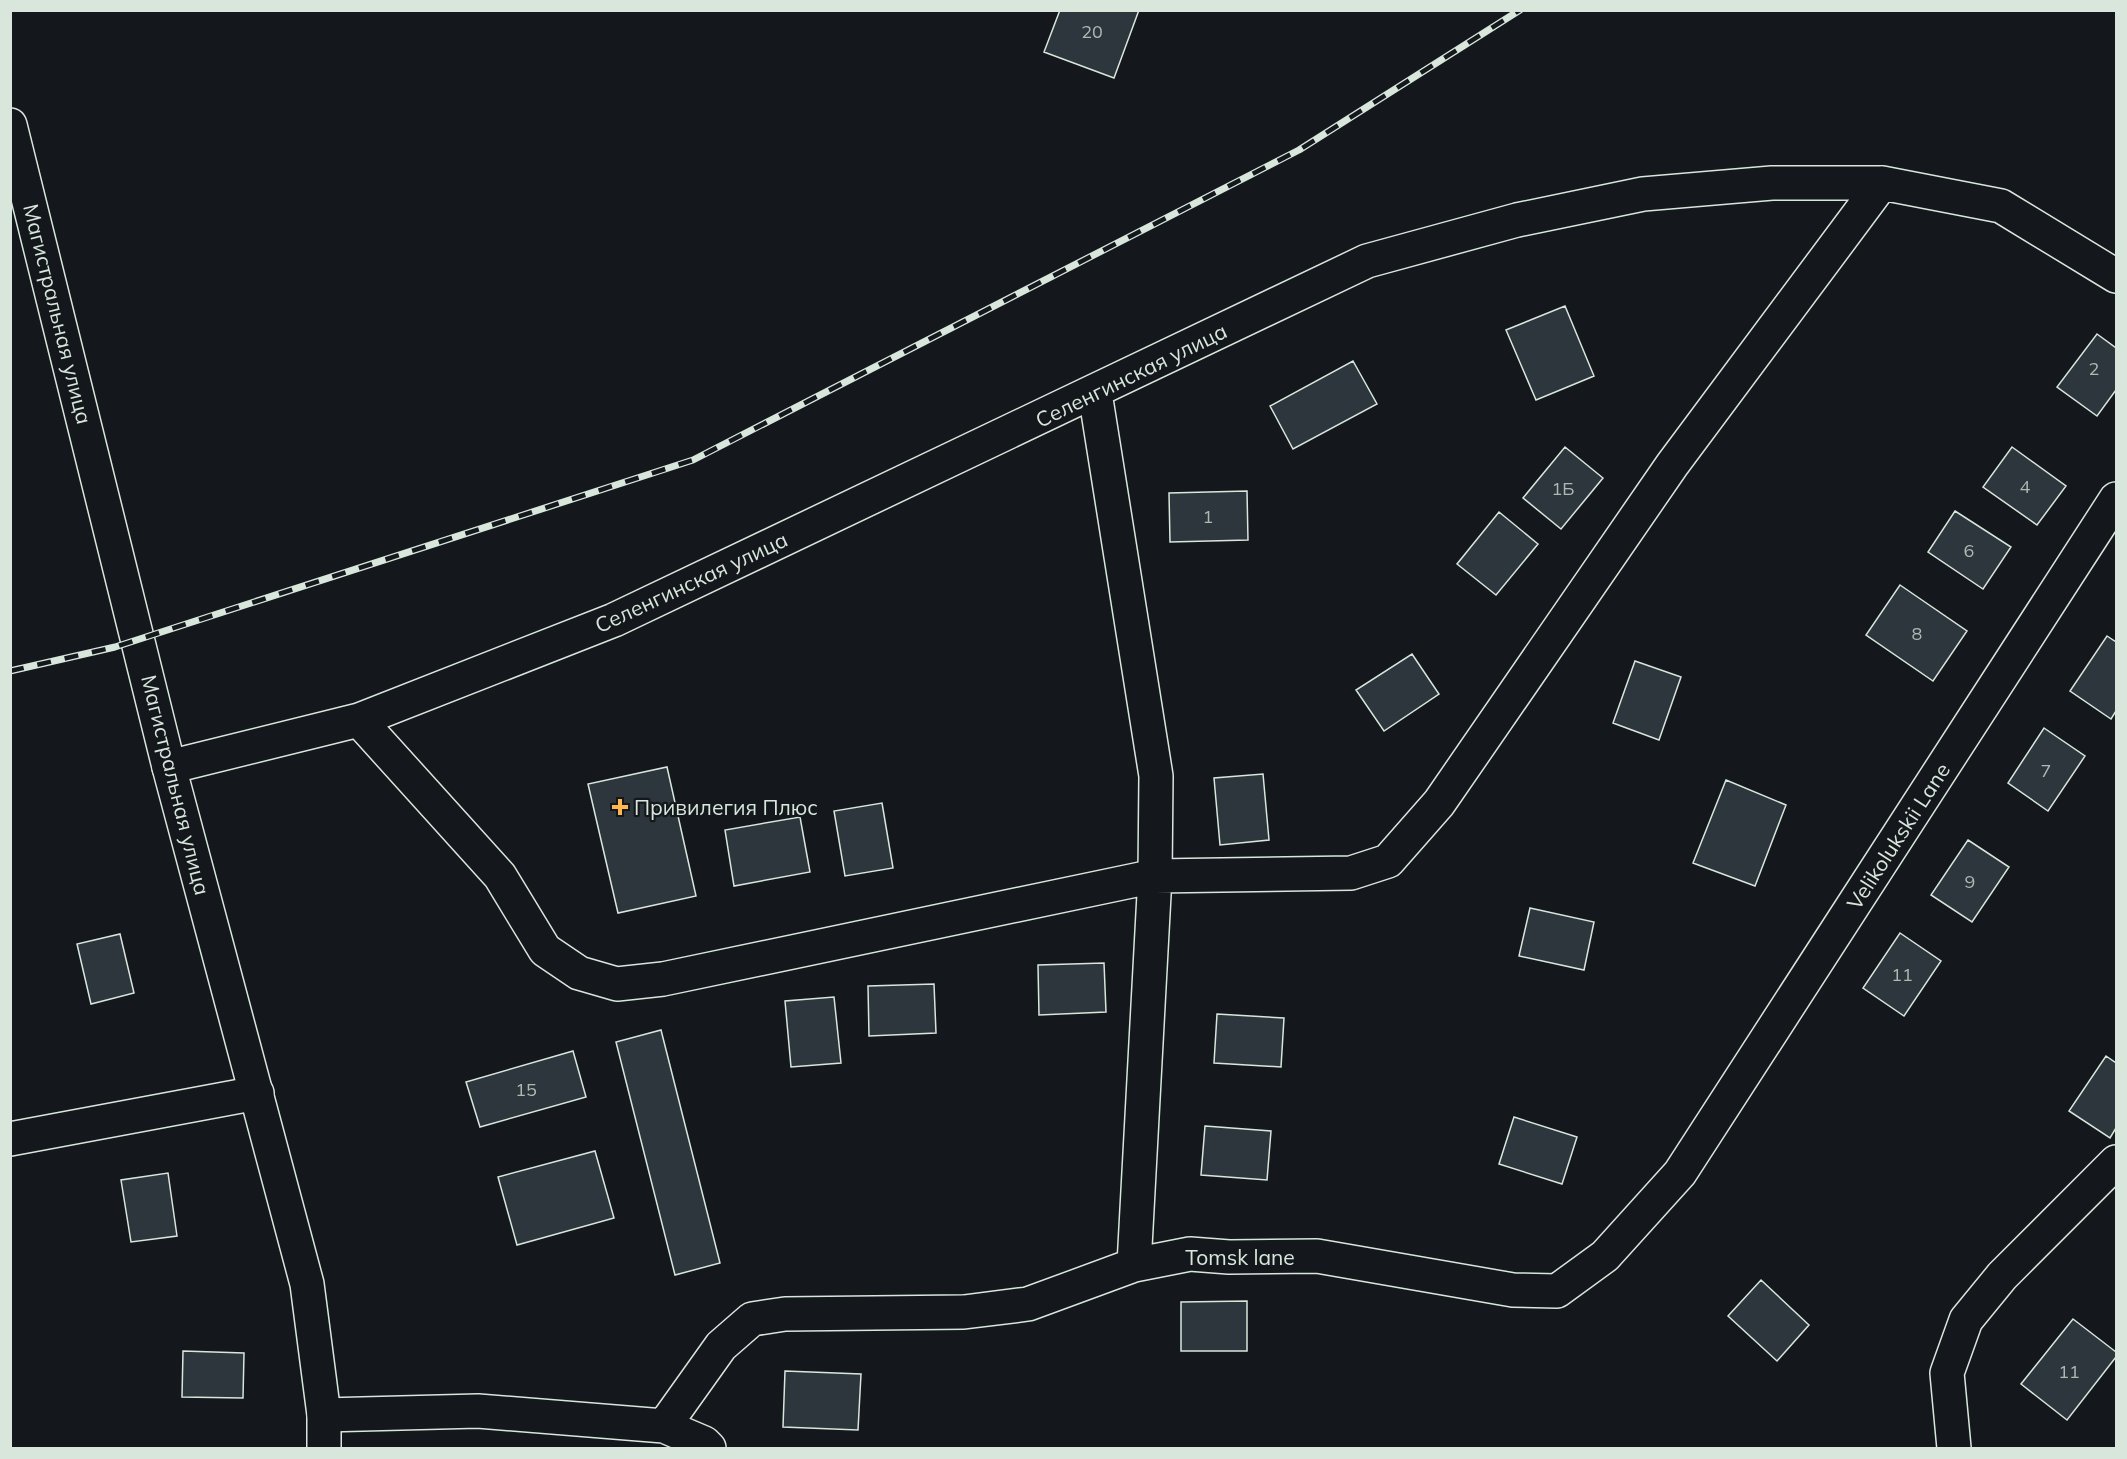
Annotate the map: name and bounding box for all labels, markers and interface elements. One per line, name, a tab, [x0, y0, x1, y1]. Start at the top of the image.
house number: 20	[1081, 20, 1103, 43]
street label: Магистральная улица	[18, 201, 98, 427]
street label: Селенгинская улица	[1031, 317, 1231, 433]
house number: 2	[2089, 357, 2099, 380]
house number: 4	[2020, 475, 2031, 498]
house number: 1Б	[1552, 477, 1575, 500]
house number: 1	[1203, 505, 1213, 528]
street label: Селенгинская улица	[591, 526, 791, 638]
house number: 6	[1964, 539, 1974, 562]
house number: 8	[1912, 622, 1922, 645]
street label: Магистральная улица	[136, 672, 216, 898]
street label: Velikolukskii Lane	[1841, 758, 1955, 914]
house number: 7	[2041, 759, 2051, 782]
place label: Привилегия Плюс	[634, 794, 818, 820]
marker: Привилегия Плюс	[611, 798, 629, 816]
house number: 9	[1965, 870, 1975, 893]
house number: 11	[1891, 963, 1913, 986]
house number: 15	[515, 1078, 537, 1101]
street label: Tomsk lane	[1185, 1244, 1295, 1270]
house number: 11	[2058, 1360, 2080, 1383]

